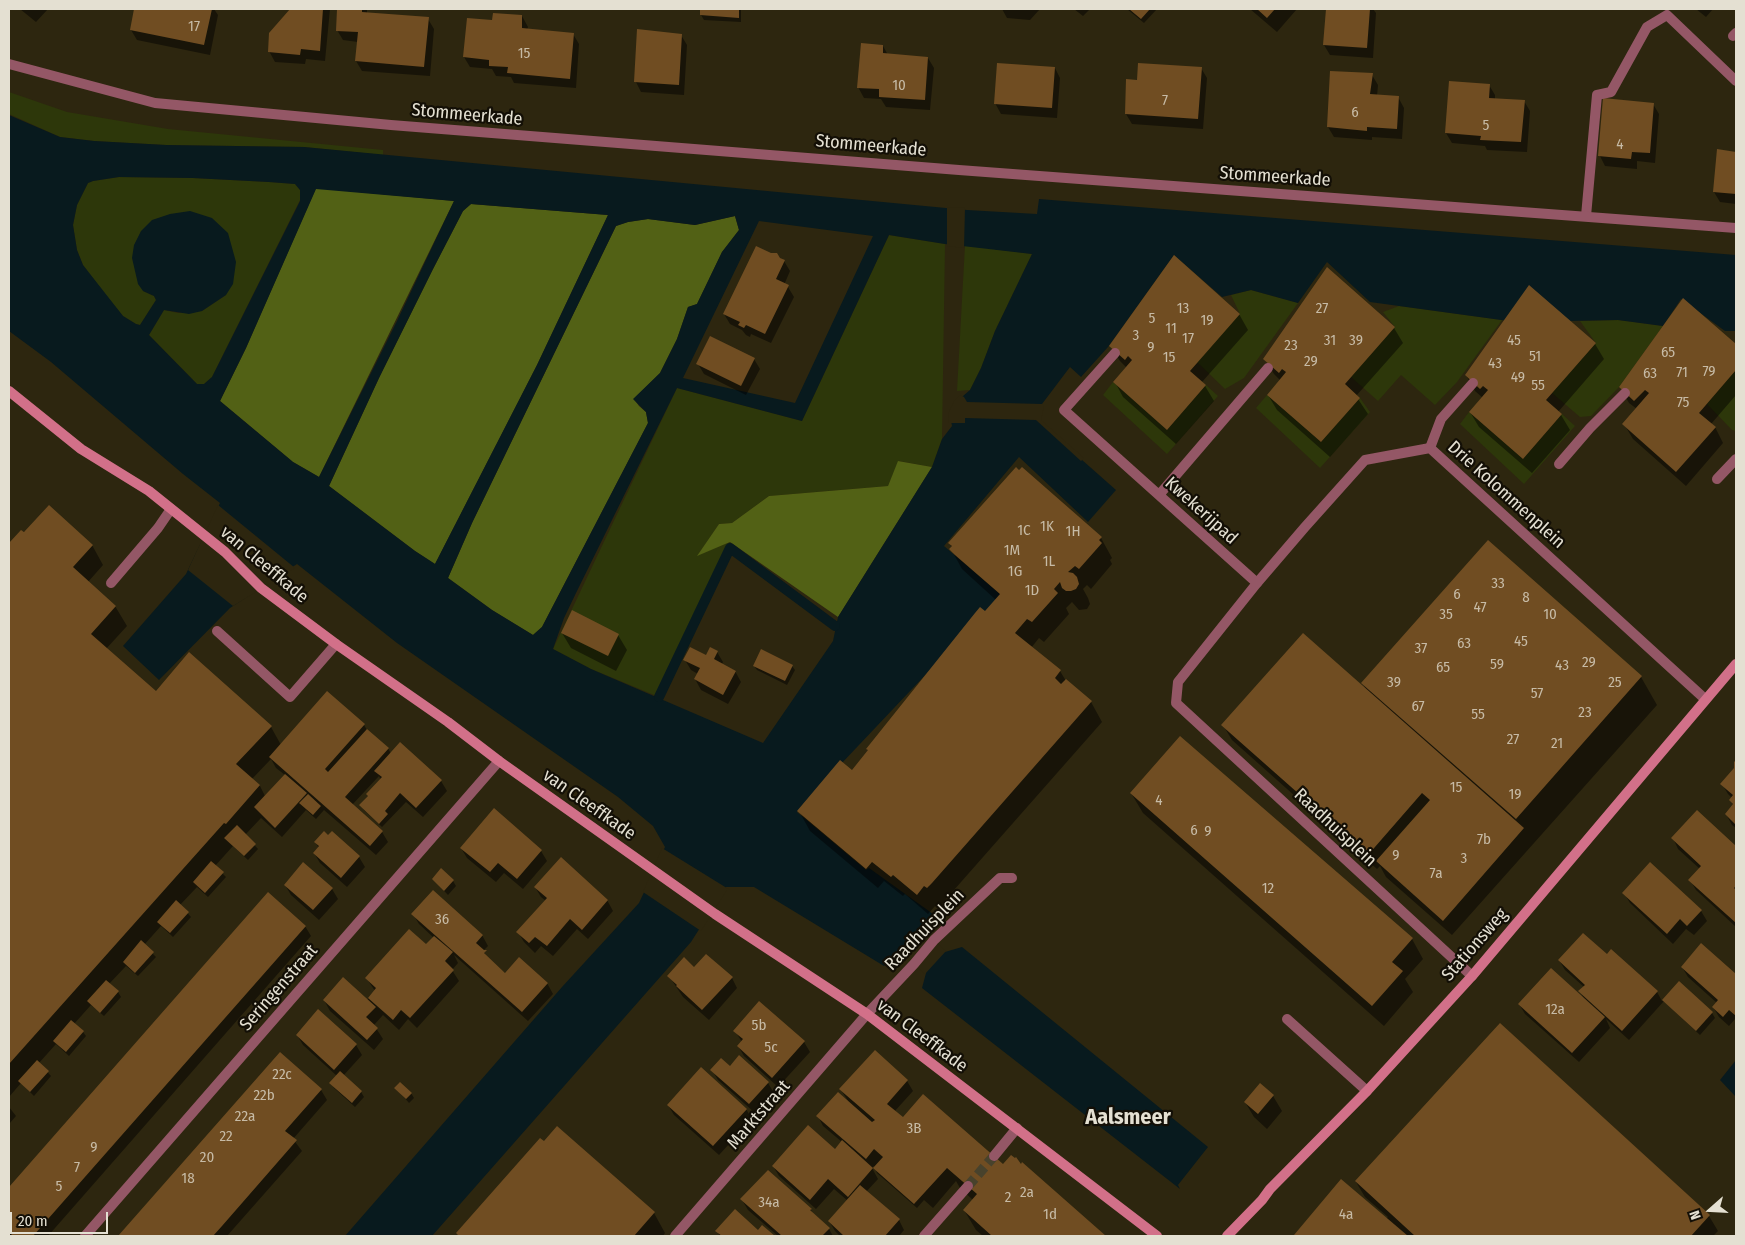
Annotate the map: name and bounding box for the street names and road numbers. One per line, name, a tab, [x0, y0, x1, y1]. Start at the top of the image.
street label: Stommeerkade	[411, 99, 523, 131]
street label: Stommeerkade	[815, 130, 927, 162]
street label: Stommeerkade	[1219, 162, 1331, 192]
street label: Drie Kolommenplein	[1443, 437, 1569, 553]
street label: Kwekerijpad	[1160, 473, 1242, 549]
street label: van Cleeffkade	[216, 522, 312, 608]
street label: van Cleeffkade	[538, 765, 640, 845]
street label: Raadhuisplein	[1289, 784, 1381, 872]
street label: Raadhuisplein	[881, 885, 969, 975]
street label: Stationsweg	[1437, 904, 1513, 986]
street label: Seringenstraat	[236, 940, 322, 1036]
street label: van Cleeffkade	[872, 995, 972, 1077]
street label: Marktstraat	[723, 1076, 795, 1154]

